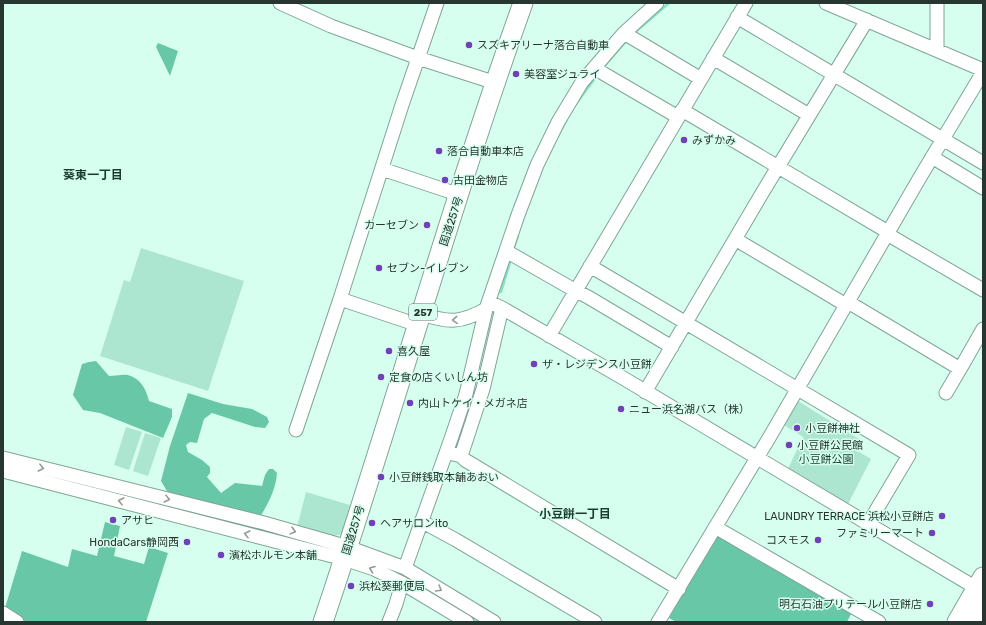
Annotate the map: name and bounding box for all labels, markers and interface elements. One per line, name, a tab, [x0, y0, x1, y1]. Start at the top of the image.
place label: スズキアリーナ落合自動車	[477, 39, 609, 52]
marker: スズキアリーナ落合自動車	[464, 40, 474, 50]
place label: 美容室ジュライ	[524, 68, 600, 81]
marker: 美容室ジュライ	[511, 69, 521, 79]
place label: みずかみ	[692, 134, 736, 147]
marker: みずかみ	[679, 135, 689, 145]
place label: 落合自動車本店	[447, 145, 524, 158]
marker: 落合自動車本店	[434, 146, 444, 156]
district label: 葵東一丁目	[63, 168, 123, 182]
place label: 古田金物店	[453, 174, 508, 187]
marker: 古田金物店	[440, 175, 450, 185]
street label: 国道257号	[437, 195, 466, 248]
place label: カーセブン	[364, 219, 419, 232]
marker: カーセブン	[422, 220, 432, 230]
place label: セブン-イレブン	[387, 262, 469, 275]
marker: セブン-イレブン	[374, 263, 384, 273]
road number: 257	[409, 304, 437, 320]
one-way arrow	[452, 315, 458, 324]
place label: 喜久屋	[397, 345, 430, 358]
marker: 喜久屋	[384, 346, 394, 356]
place label: ザ・レジデンス小豆餅	[542, 358, 652, 371]
marker: ザ・レジデンス小豆餅	[529, 359, 539, 369]
place label: 定食の店くいしん坊	[389, 371, 488, 384]
marker: 定食の店くいしん坊	[376, 372, 386, 382]
place label: 内山トケイ・メガネ店	[418, 397, 528, 410]
marker: 内山トケイ・メガネ店	[405, 398, 415, 408]
place label: ニュー浜名湖バス（株）	[629, 403, 750, 416]
marker: ニュー浜名湖バス（株）	[616, 404, 626, 414]
place label: 小豆餅神社	[805, 422, 860, 435]
marker: 小豆餅神社	[792, 423, 802, 433]
place label: 小豆餅公民館	[797, 439, 863, 452]
marker: 小豆餅公民館	[784, 440, 794, 450]
park label: 小豆餅公園	[799, 453, 854, 466]
one-way arrow	[38, 463, 44, 471]
place label: 小豆餅銭取本舗あおい	[389, 471, 499, 484]
marker: 小豆餅銭取本舗あおい	[376, 472, 386, 482]
one-way arrow	[163, 494, 170, 503]
one-way arrow	[118, 497, 125, 506]
street label: 国道257号	[340, 504, 367, 557]
district label: 小豆餅一丁目	[539, 507, 611, 521]
place label: LAUNDRY TERRACE 浜松小豆餅店	[764, 510, 934, 523]
marker: LAUNDRY TERRACE 浜松小豆餅店	[937, 511, 947, 521]
place label: アサヒ	[121, 514, 154, 527]
marker: アサヒ	[108, 515, 118, 525]
place label: ヘアサロンito	[380, 517, 448, 530]
marker: ヘアサロンito	[367, 518, 377, 528]
one-way arrow	[290, 527, 296, 535]
place label: ファミリーマート	[836, 527, 924, 540]
marker: ファミリーマート	[927, 528, 937, 538]
one-way arrow	[244, 530, 250, 538]
place label: コスモス	[766, 534, 810, 547]
marker: コスモス	[813, 535, 823, 545]
place label: HondaCars静岡西	[89, 536, 179, 549]
marker: HondaCars静岡西	[182, 537, 192, 547]
place label: 濱松ホルモン本舗	[229, 549, 317, 562]
marker: 濱松ホルモン本舗	[216, 550, 226, 560]
one-way arrow	[368, 565, 375, 573]
place label: 浜松葵郵便局	[359, 580, 425, 593]
marker: 浜松葵郵便局	[346, 581, 356, 591]
one-way arrow	[435, 584, 442, 592]
place label: 明石石油プリテール小豆餅店	[779, 598, 922, 611]
marker: 明石石油プリテール小豆餅店	[925, 599, 935, 609]

